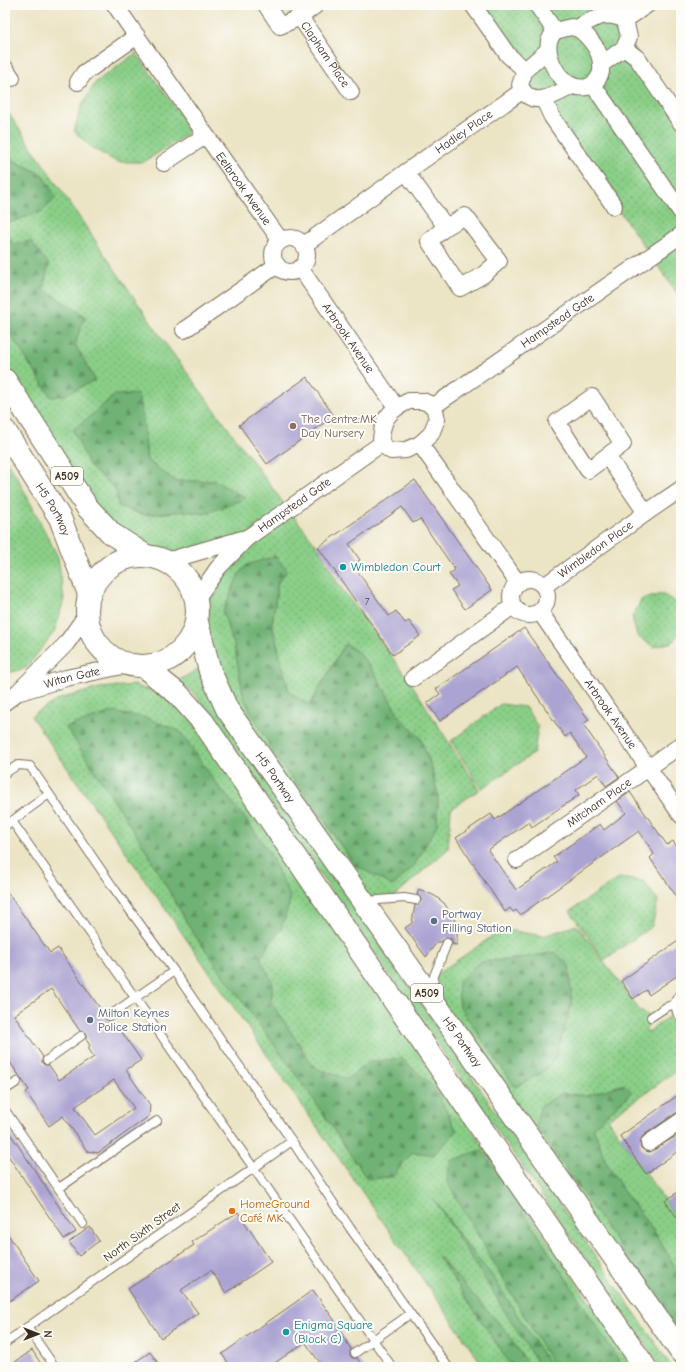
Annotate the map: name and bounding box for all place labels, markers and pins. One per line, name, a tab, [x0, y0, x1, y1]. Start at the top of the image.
place label: The Centre:MK Day Nursery	[301, 412, 377, 440]
marker: The Centre:MK Day Nursery	[288, 421, 298, 431]
place label: Wimbledon Court	[351, 560, 441, 574]
marker: Wimbledon Court	[338, 562, 348, 572]
place label: Portway Filling Station	[442, 907, 512, 935]
marker: Portway Filling Station	[429, 916, 439, 926]
place label: Milton Keynes Police Station	[98, 1006, 169, 1034]
marker: Milton Keynes Police Station	[85, 1015, 95, 1025]
place label: HomeGround Café MK	[240, 1197, 310, 1225]
marker: HomeGround Café MK	[227, 1206, 237, 1216]
place label: Enigma Square (Block C)	[294, 1318, 373, 1346]
marker: Enigma Square (Block C)	[281, 1327, 291, 1337]

